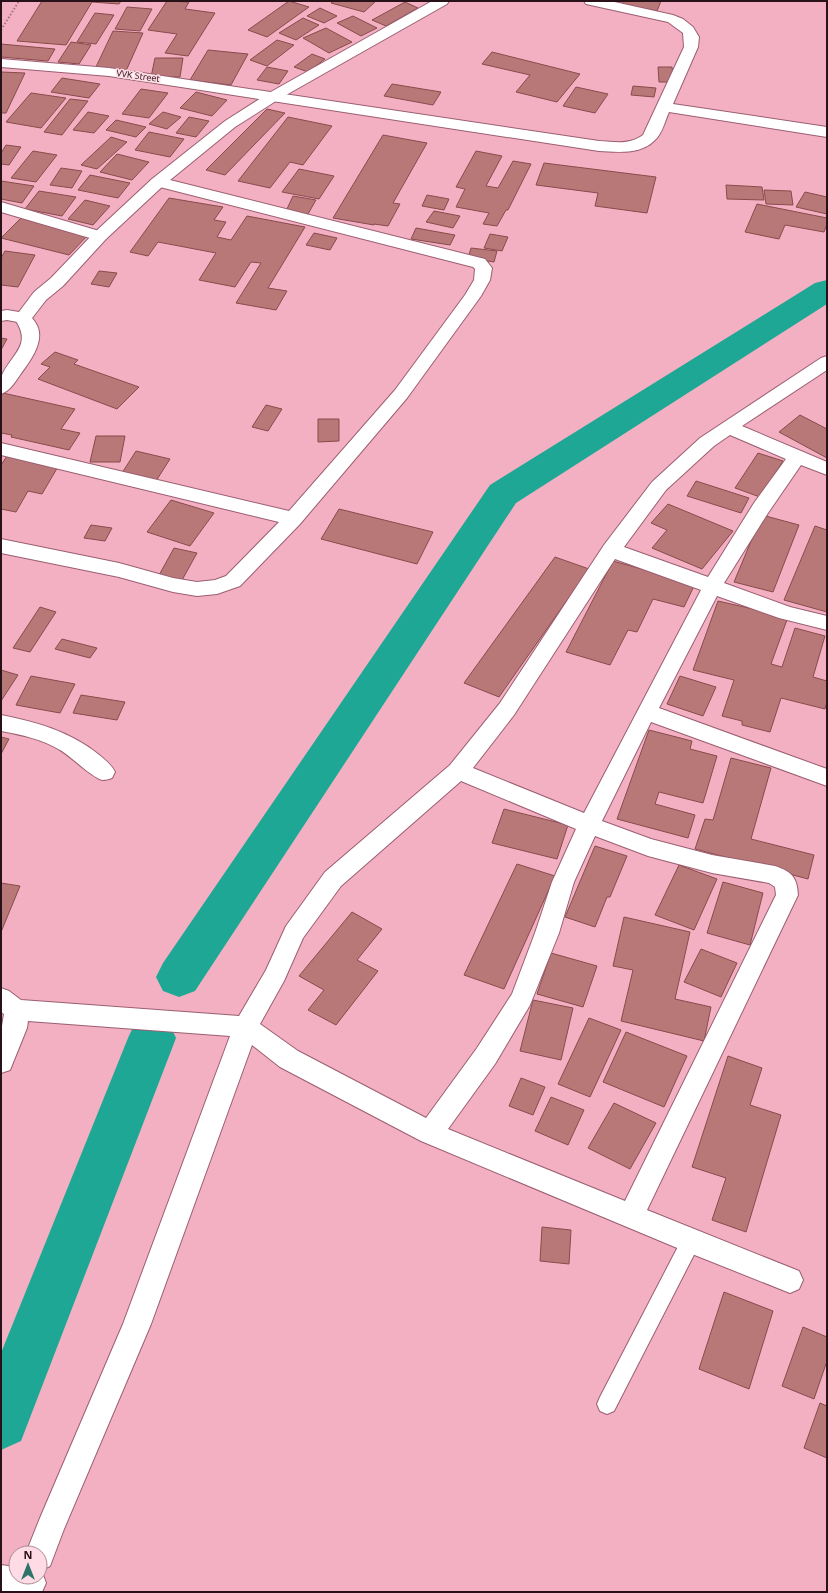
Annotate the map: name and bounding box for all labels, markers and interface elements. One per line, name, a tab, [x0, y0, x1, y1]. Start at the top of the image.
street label: VVK Street	[116, 66, 161, 85]
north arrow	[8, 1545, 48, 1585]
text: N	[24, 1547, 32, 1562]

